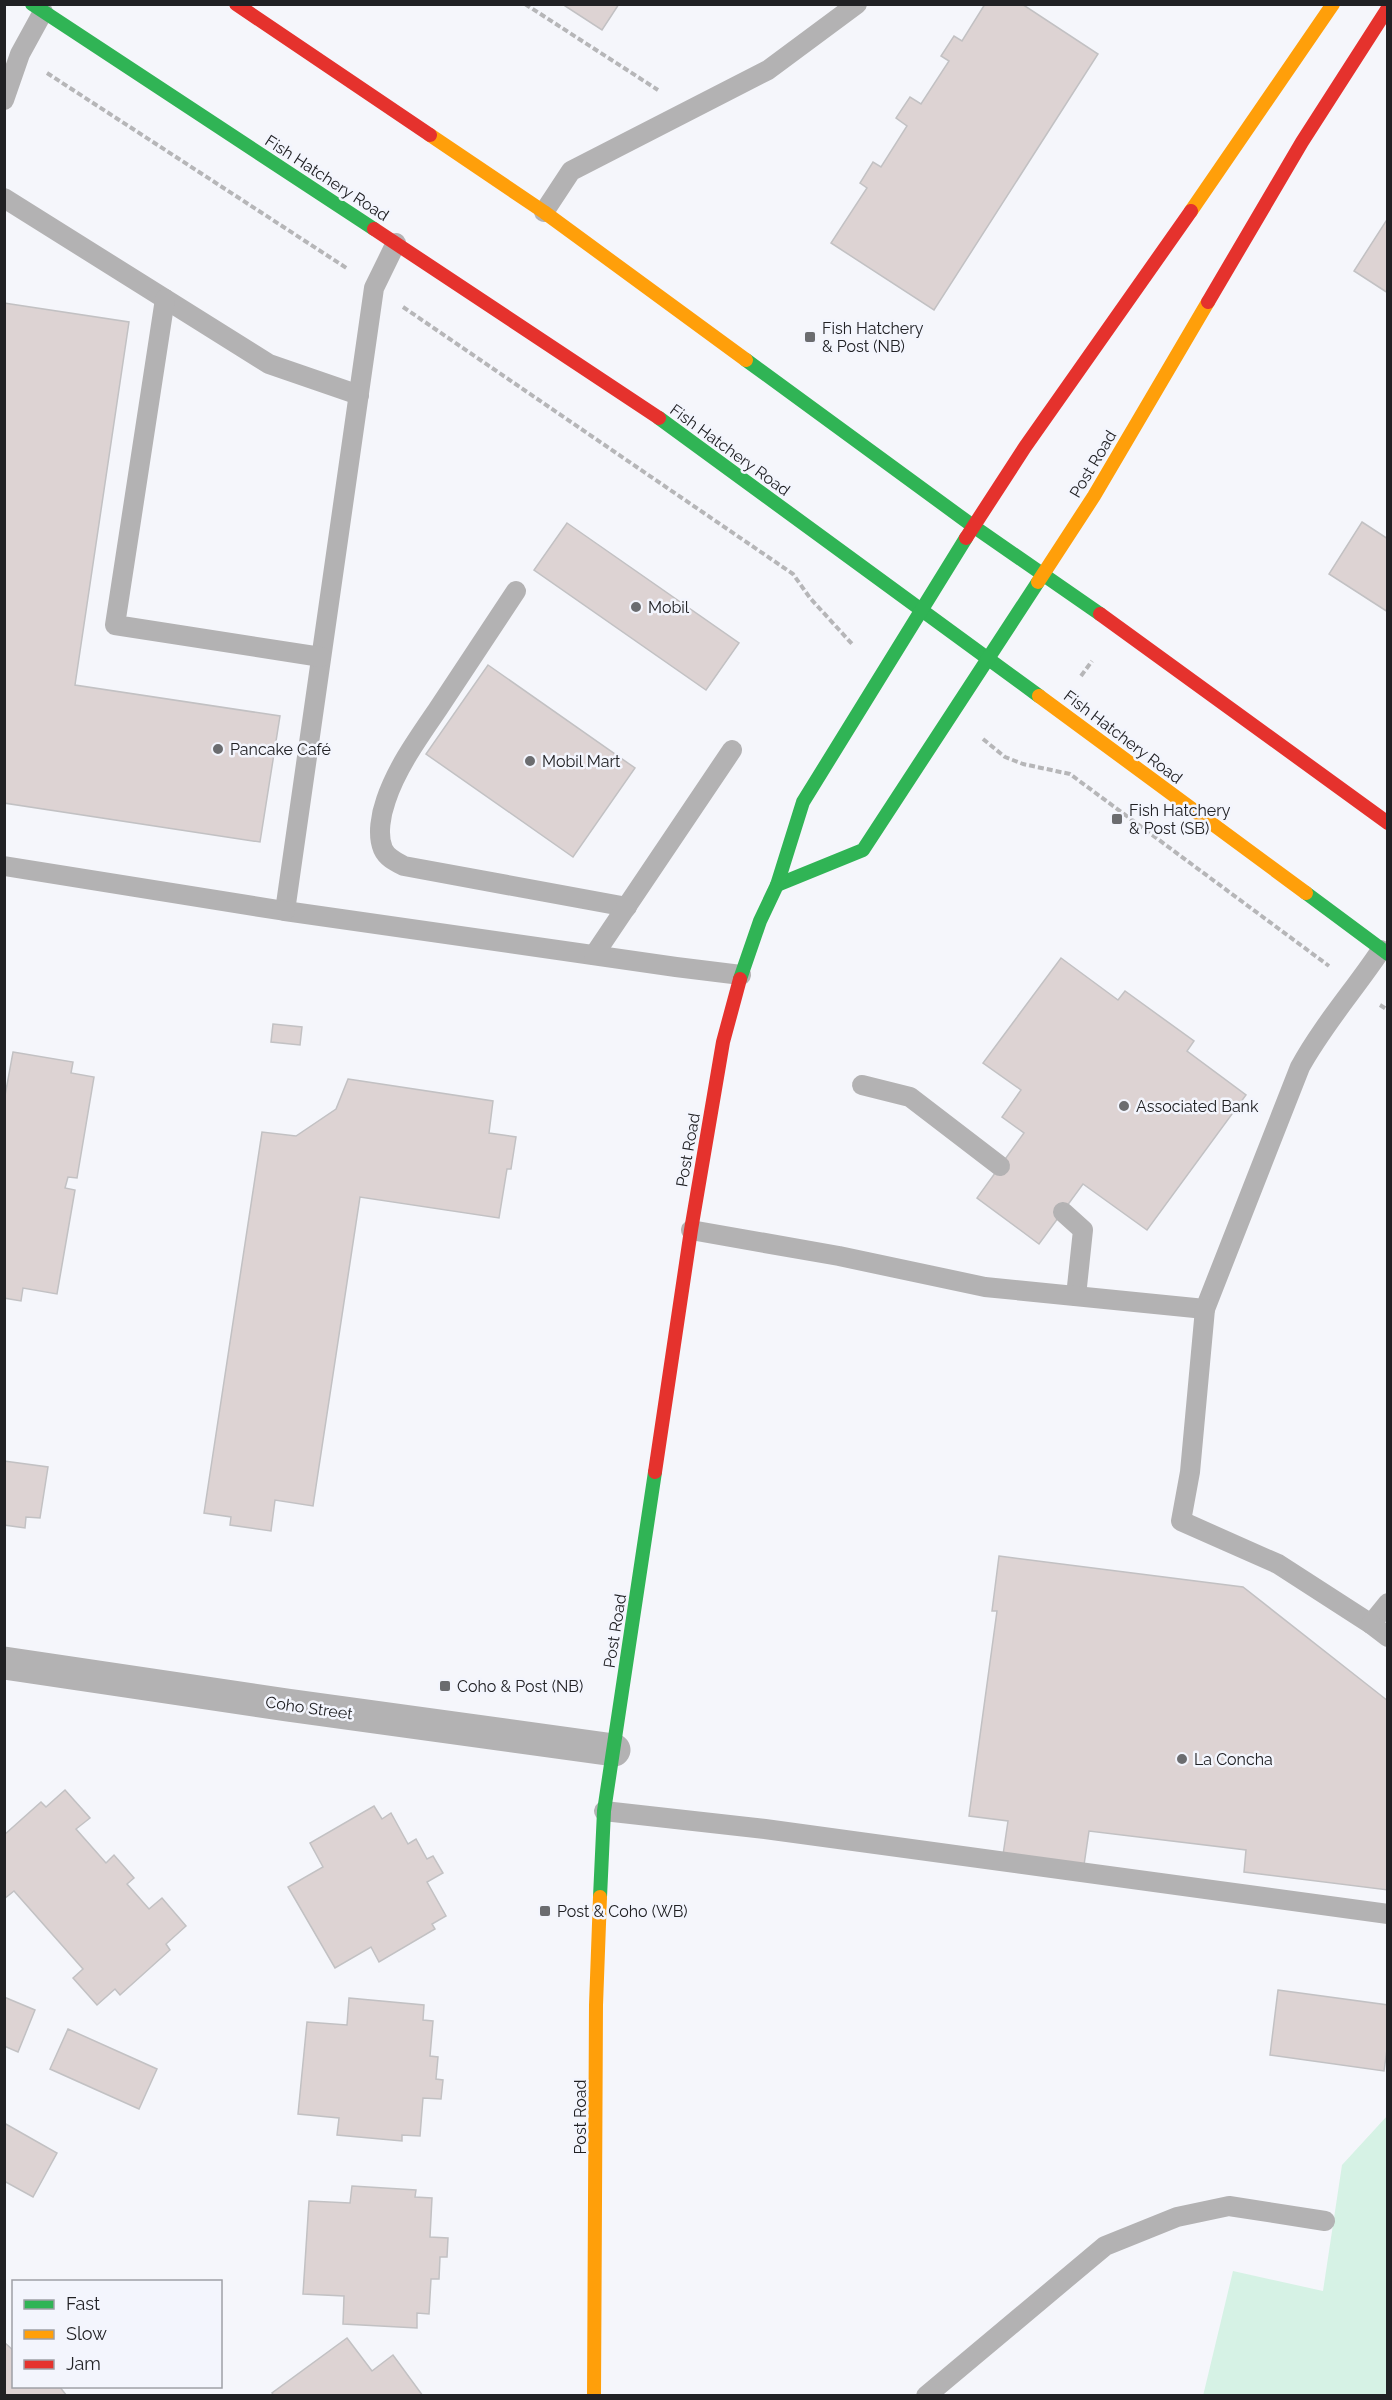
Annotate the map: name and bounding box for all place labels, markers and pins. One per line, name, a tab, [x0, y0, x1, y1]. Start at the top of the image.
place label: Fish Hatchery & Post (NB)	[822, 319, 924, 356]
marker: Fish Hatchery & Post (NB)	[803, 330, 817, 344]
place label: Mobil	[648, 598, 690, 617]
marker: Mobil	[629, 600, 643, 614]
place label: Pancake Café	[230, 740, 331, 759]
marker: Pancake Café	[211, 742, 225, 756]
place label: Mobil Mart	[542, 752, 621, 771]
marker: Mobil Mart	[523, 754, 537, 768]
place label: Fish Hatchery & Post (SB)	[1129, 801, 1231, 838]
marker: Fish Hatchery & Post (SB)	[1110, 812, 1124, 826]
place label: Associated Bank	[1136, 1097, 1259, 1116]
marker: Associated Bank	[1117, 1099, 1131, 1113]
place label: Coho & Post (NB)	[457, 1677, 583, 1696]
marker: Coho & Post (NB)	[438, 1679, 452, 1693]
place label: La Concha	[1194, 1750, 1273, 1769]
marker: La Concha	[1175, 1752, 1189, 1766]
place label: Post & Coho (WB)	[557, 1902, 688, 1921]
marker: Post & Coho (WB)	[538, 1904, 552, 1918]

